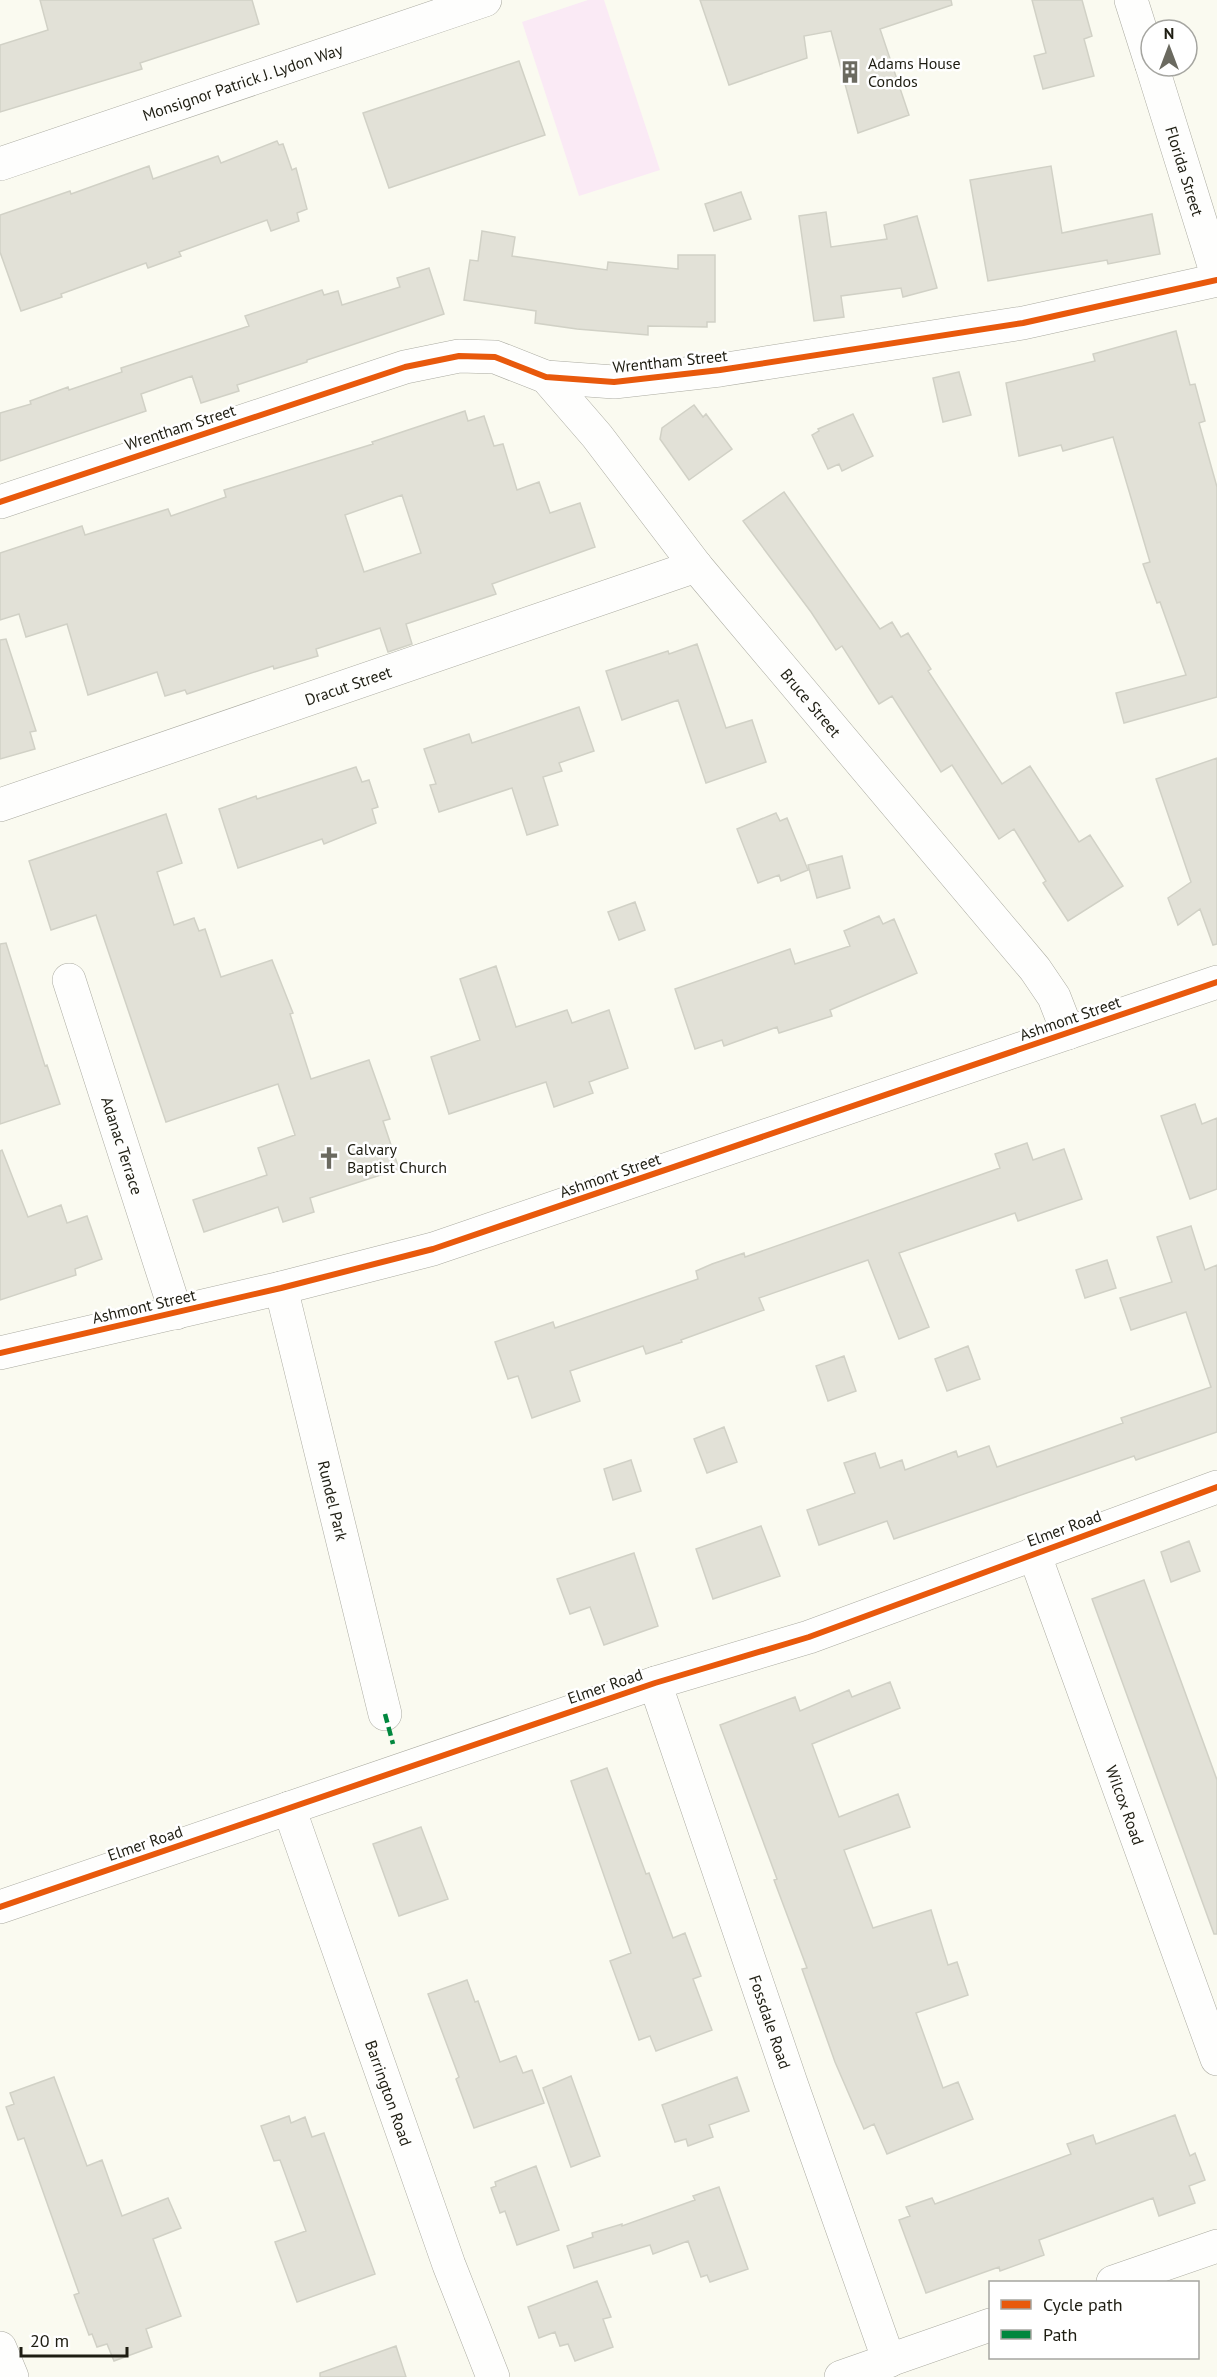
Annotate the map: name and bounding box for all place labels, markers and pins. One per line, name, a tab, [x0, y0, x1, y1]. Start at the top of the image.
place label: Adams House Condos	[868, 53, 961, 91]
building icon: Adams House Condos	[837, 59, 863, 85]
place label: Calvary Baptist Church	[347, 1139, 447, 1177]
church icon: Calvary Baptist Church	[316, 1145, 342, 1171]

